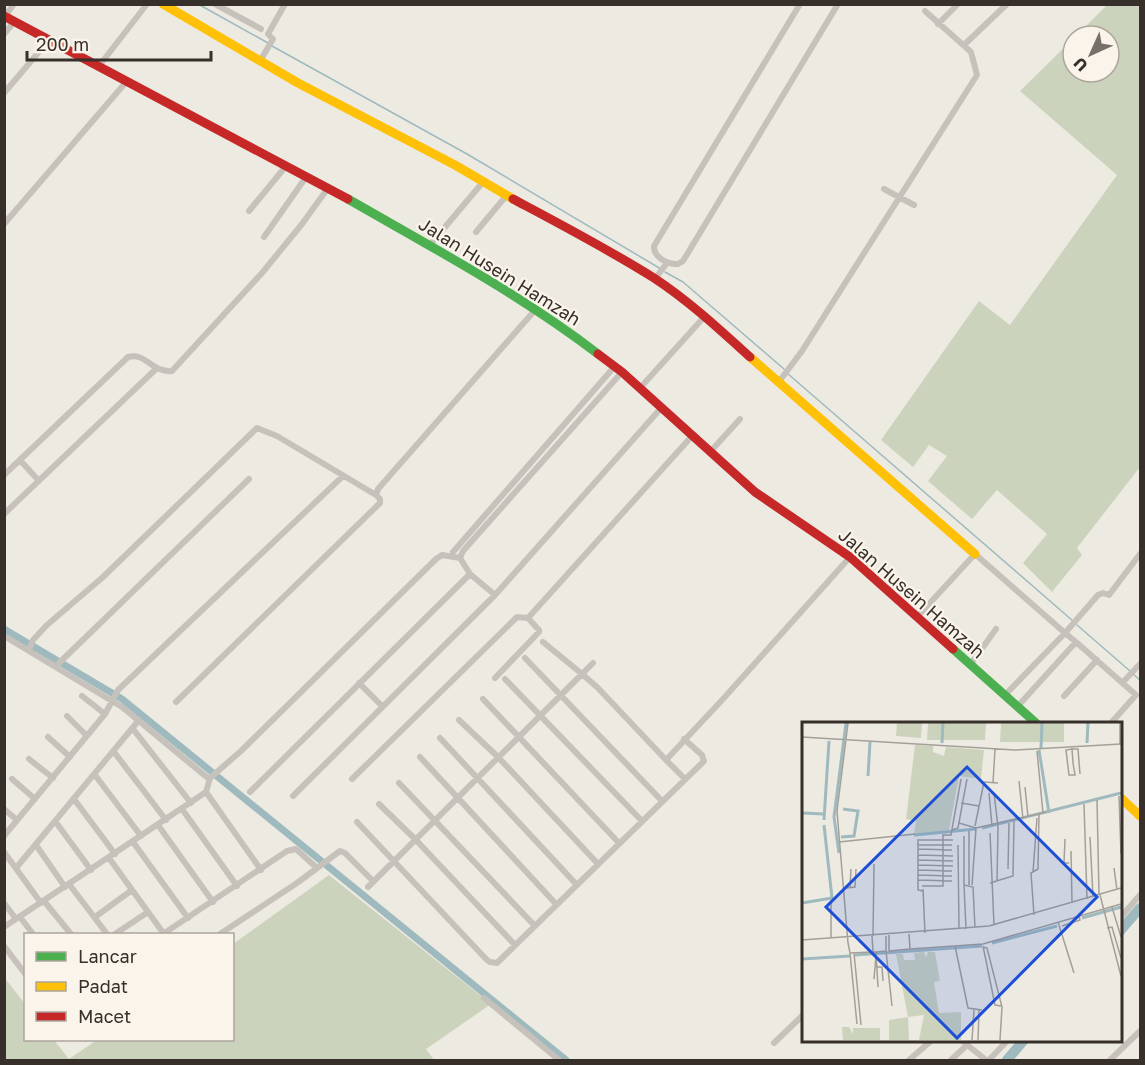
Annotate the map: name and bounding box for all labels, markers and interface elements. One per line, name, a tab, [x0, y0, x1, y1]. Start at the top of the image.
scale bar	[27, 24, 212, 62]
north arrow	[1061, 24, 1121, 84]
text: 200 m	[36, 33, 89, 55]
text: U	[1069, 53, 1092, 76]
street label: Jalan Husein Hamzah	[415, 212, 585, 330]
street label: Jalan Husein Hamzah	[834, 523, 990, 663]
inset map	[802, 722, 1121, 1041]
legend	[24, 933, 234, 1041]
text: Lancar	[78, 945, 137, 967]
text: Padat	[78, 975, 128, 997]
text: Macet	[78, 1005, 131, 1027]

